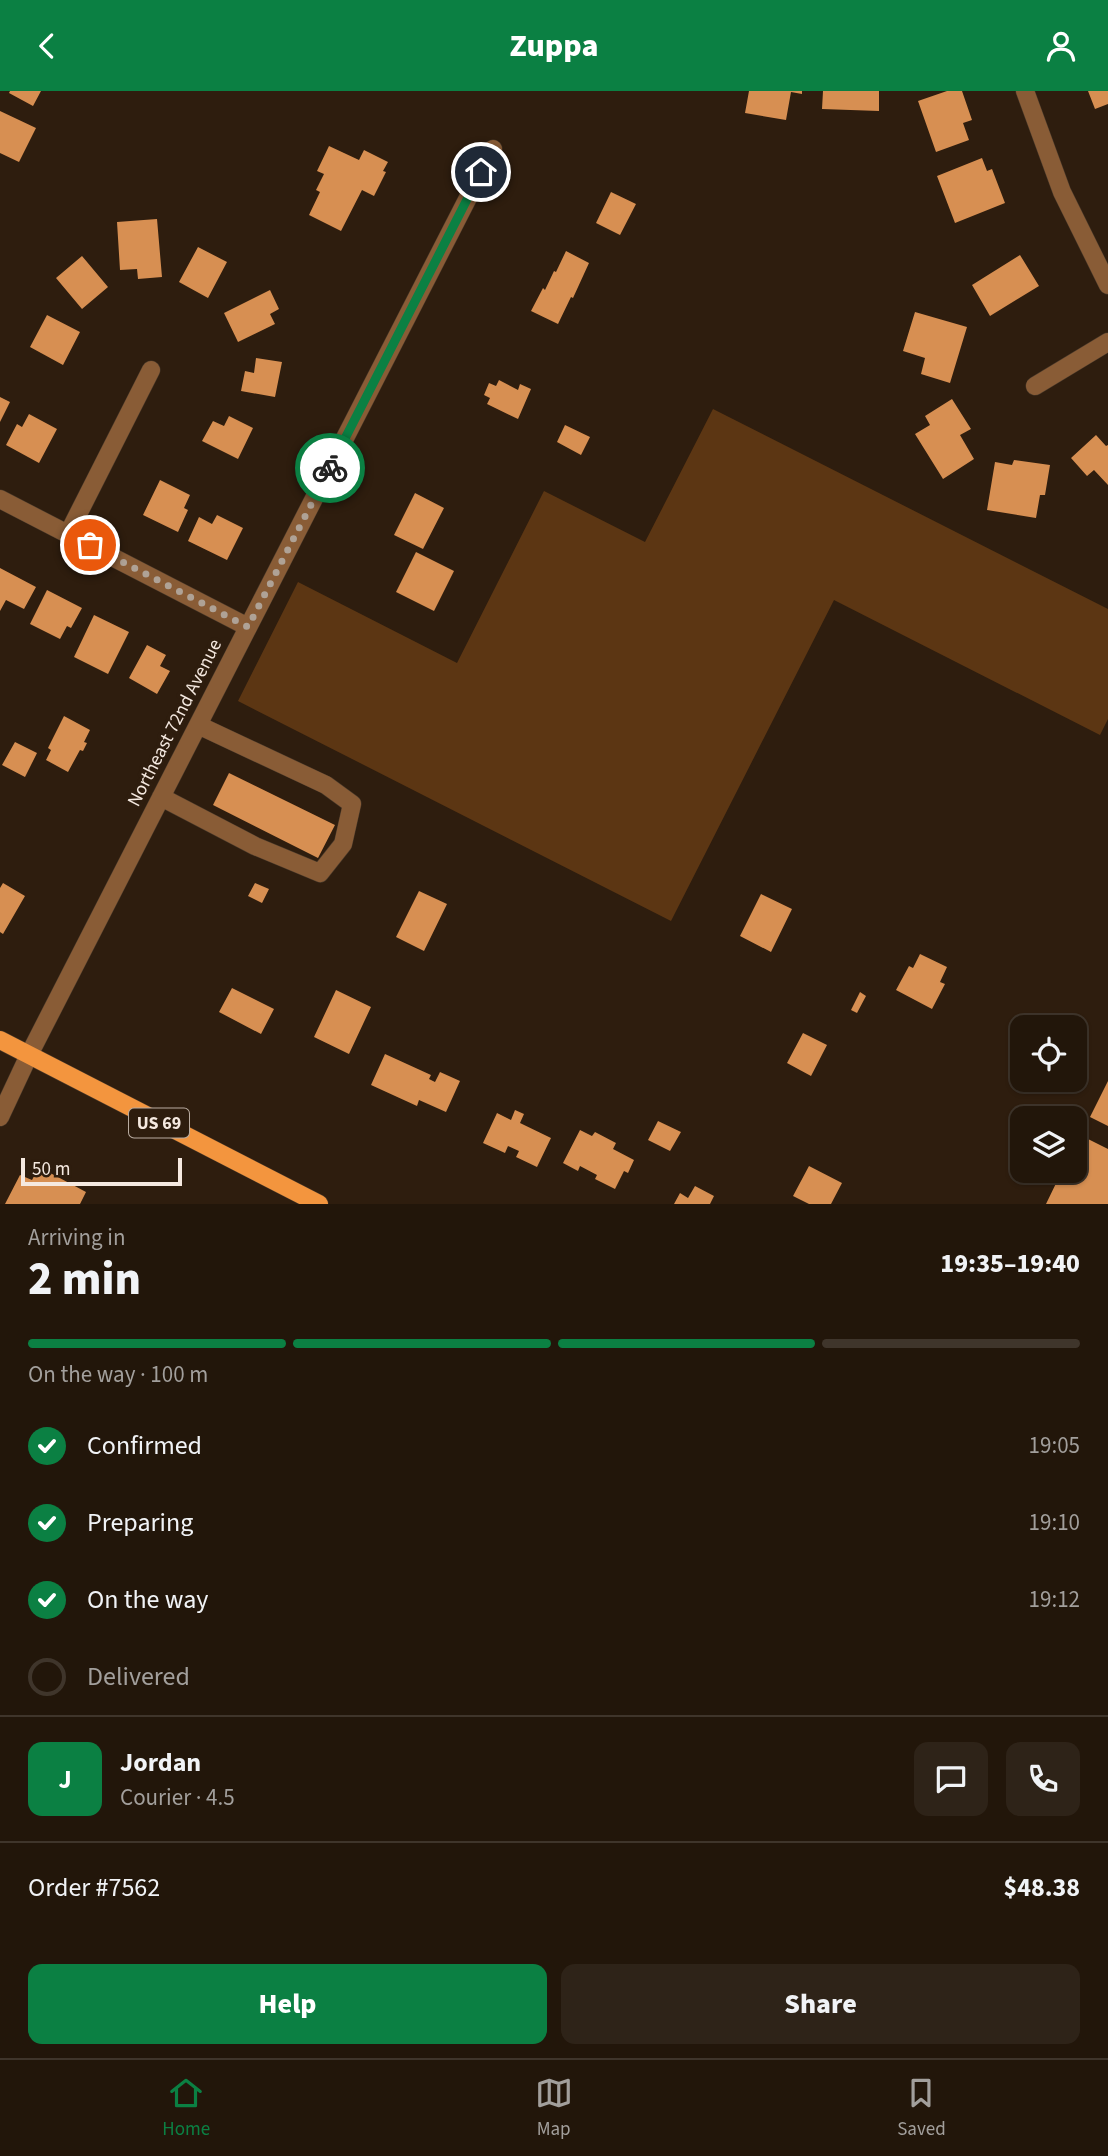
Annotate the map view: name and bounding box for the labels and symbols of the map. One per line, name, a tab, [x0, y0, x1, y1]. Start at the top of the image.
pin	[451, 142, 511, 202]
courier	[295, 433, 365, 503]
pin	[60, 515, 120, 575]
street label: Northeast 72nd Avenue	[121, 635, 229, 811]
road number: US 69	[129, 1108, 189, 1137]
scale bar	[21, 1155, 182, 1187]

